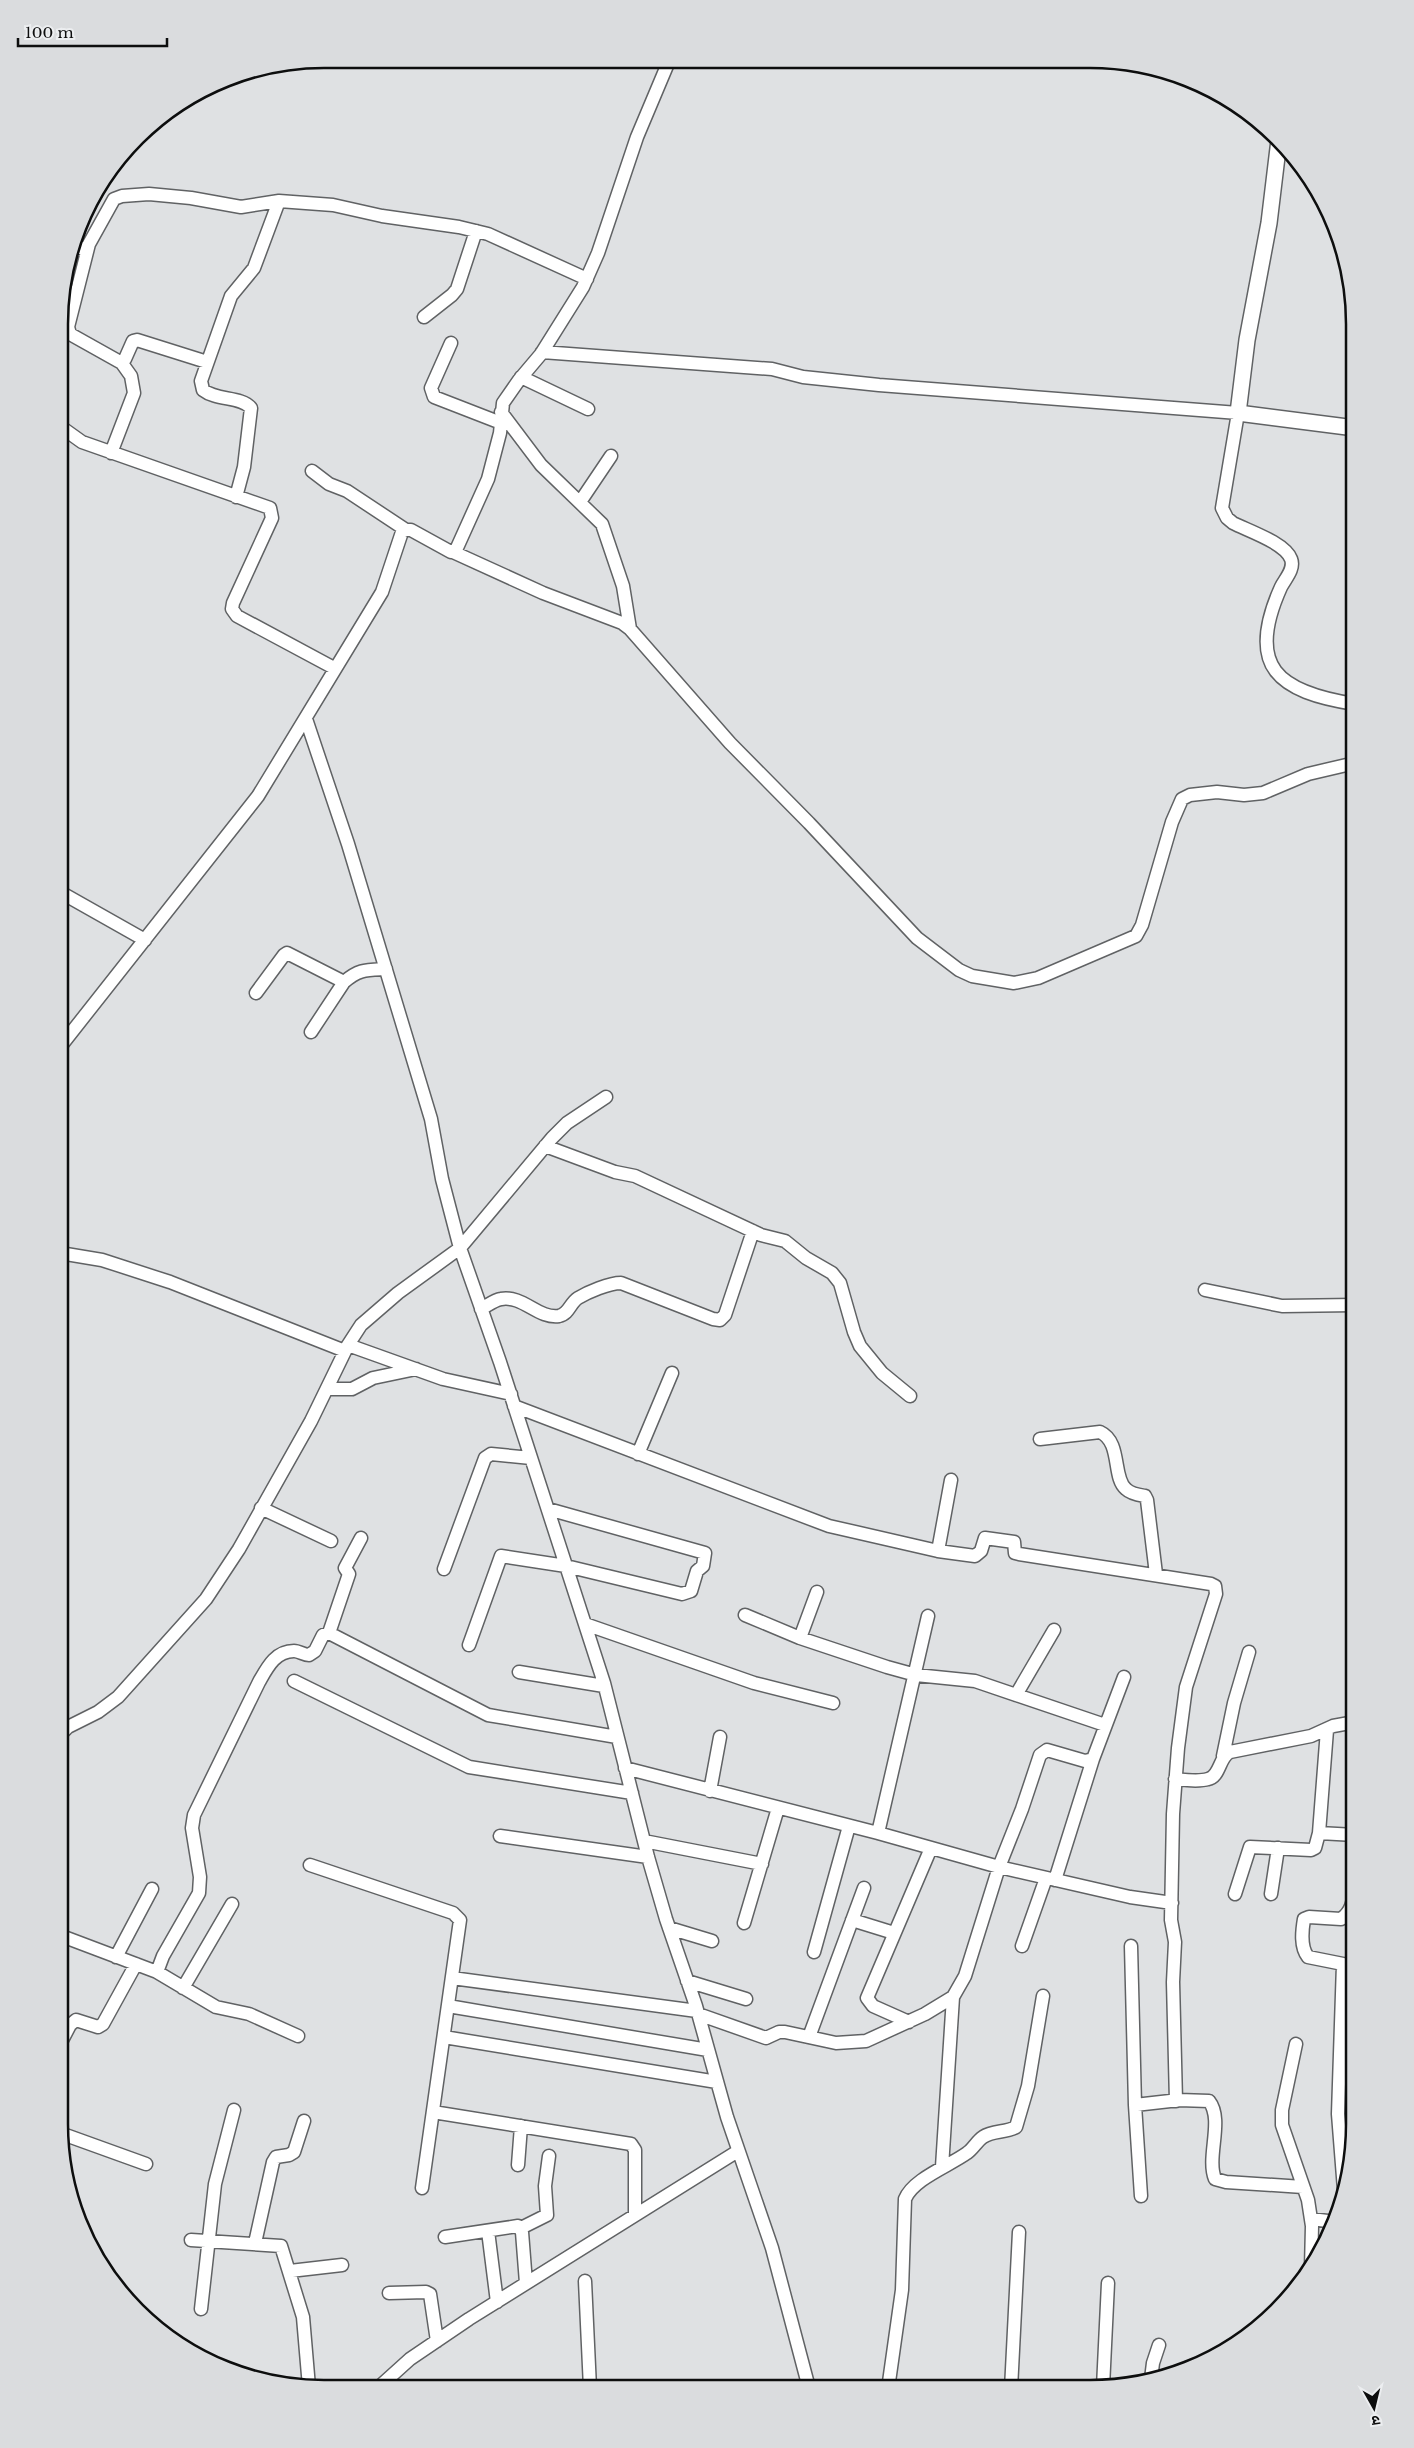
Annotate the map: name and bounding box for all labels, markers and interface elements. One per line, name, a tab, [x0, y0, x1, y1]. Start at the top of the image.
scale bar	[18, 15, 166, 47]
text: 100 m	[25, 23, 74, 42]
north arrow	[1349, 2383, 1399, 2433]
text: उ	[1370, 2411, 1381, 2430]

